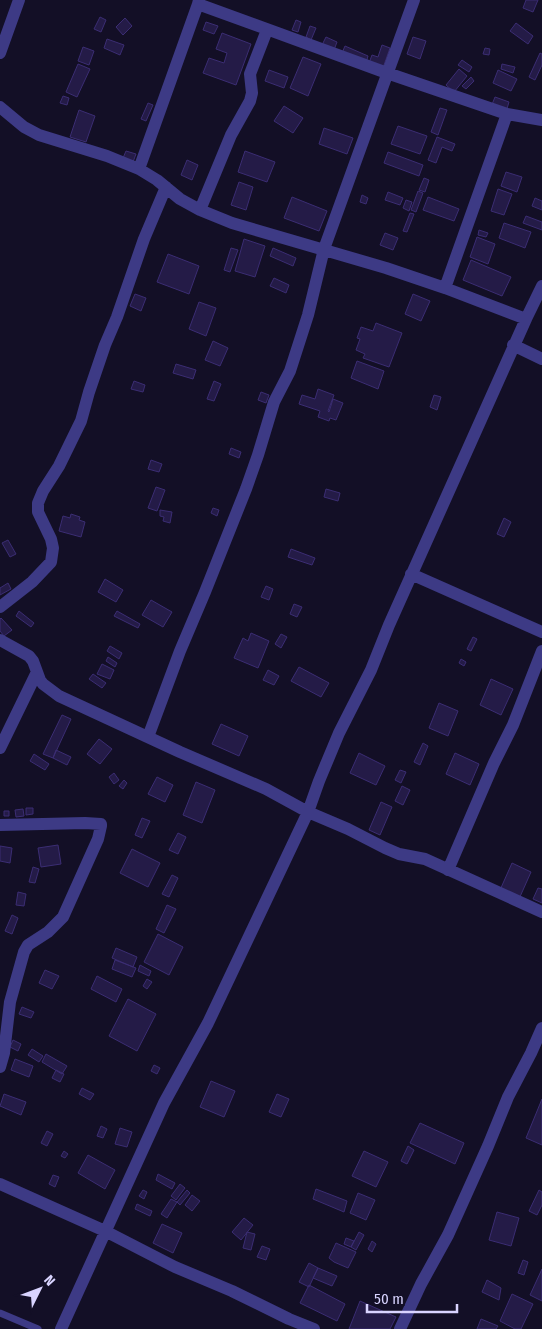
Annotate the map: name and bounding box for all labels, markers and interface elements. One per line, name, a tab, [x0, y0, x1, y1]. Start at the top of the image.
north arrow	[15, 1264, 65, 1314]
text: N	[40, 1272, 58, 1289]
scale bar	[367, 1282, 457, 1314]
text: 50 m	[374, 1290, 404, 1308]

